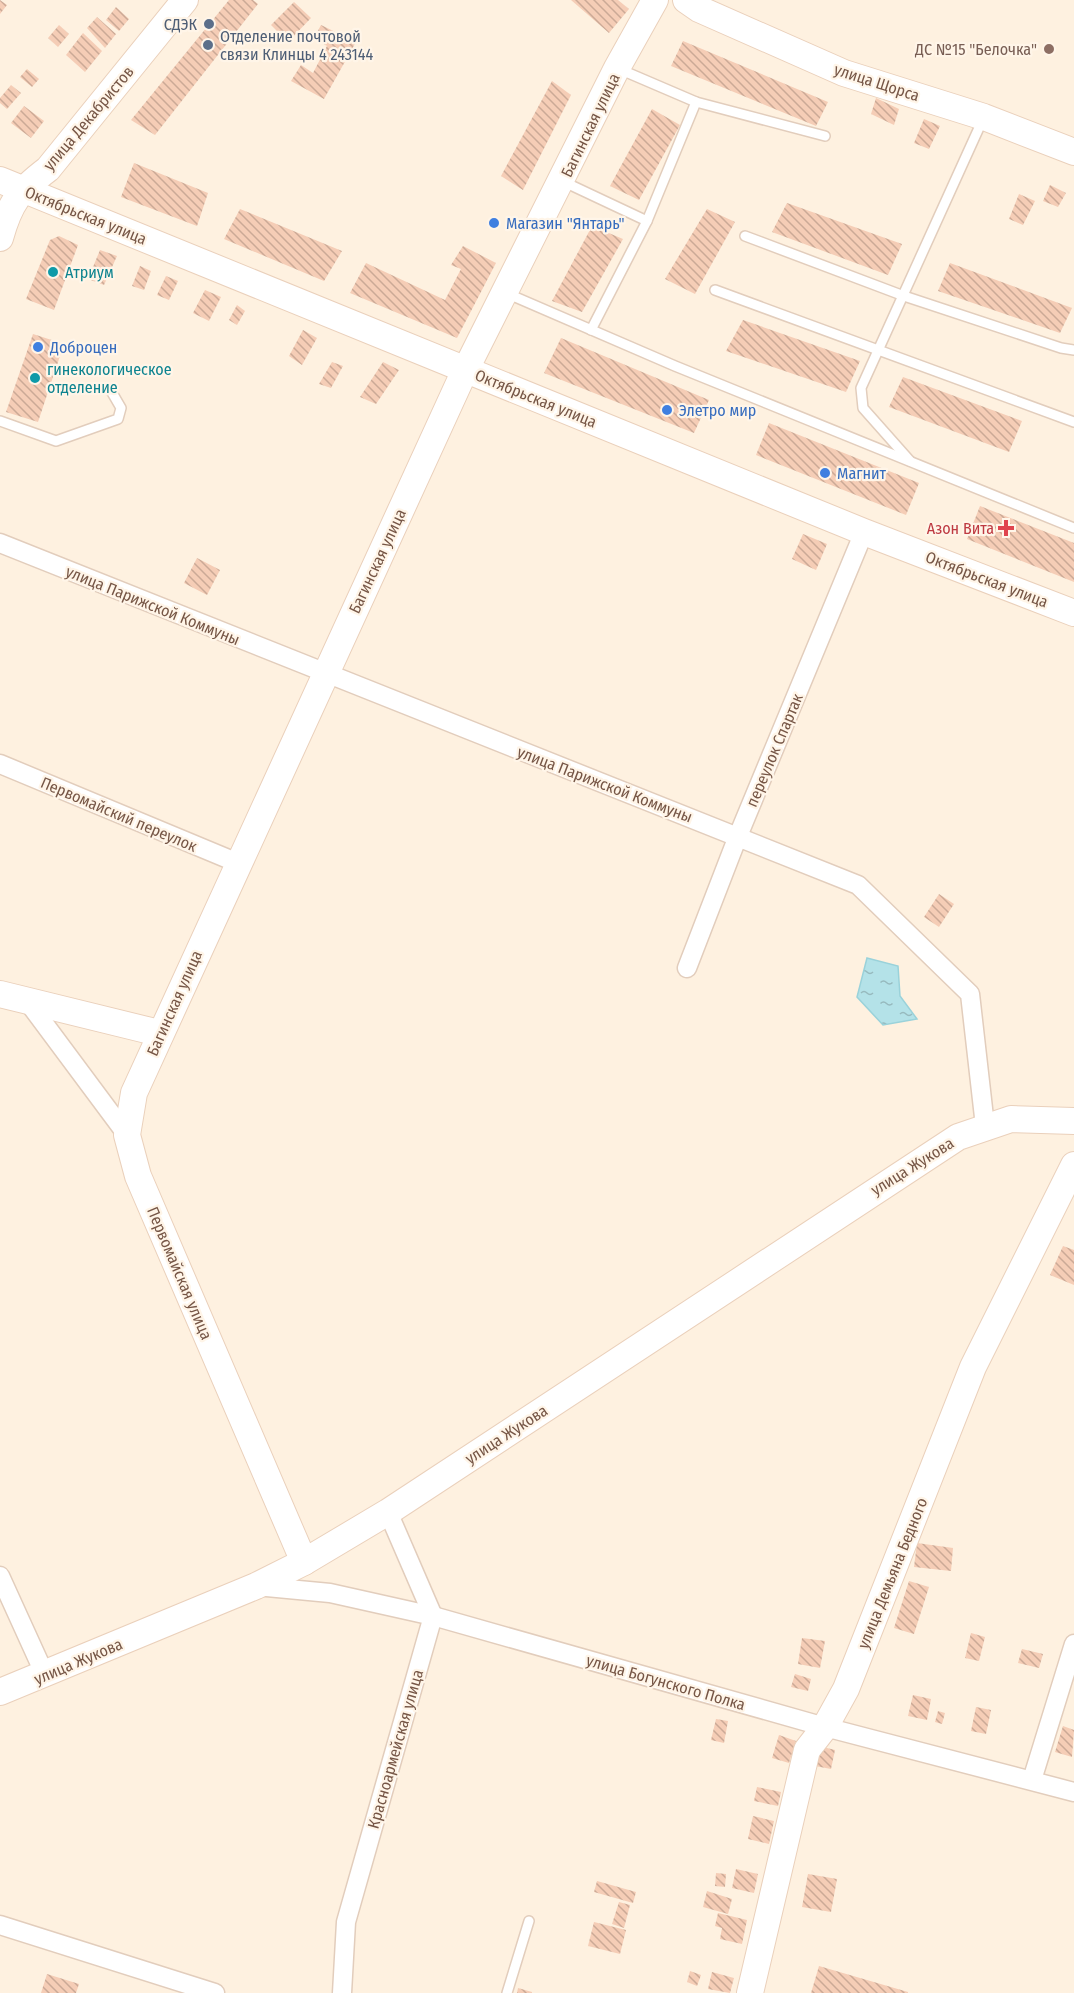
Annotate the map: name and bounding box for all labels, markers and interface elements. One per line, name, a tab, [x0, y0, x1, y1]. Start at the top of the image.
place label: СДЭК	[164, 15, 197, 34]
marker: СДЭК	[202, 17, 216, 31]
place label: Отделение почтовой связи Клинцы 4 243144	[220, 27, 374, 64]
marker: Отделение почтовой связи Клинцы 4 243144	[201, 38, 215, 52]
place label: ДС №15 "Белочка"	[914, 40, 1037, 59]
marker: ДС №15 "Белочка"	[1042, 42, 1056, 56]
street label: улица Щорса	[832, 60, 922, 105]
street label: улица Декабристов	[39, 62, 138, 174]
street label: Багинская улица	[557, 70, 624, 180]
street label: Октябрьская улица	[22, 182, 150, 249]
place label: Магазин "Янтарь"	[506, 214, 624, 233]
marker: Магазин "Янтарь"	[487, 216, 501, 230]
place label: Атриум	[65, 263, 114, 282]
marker: Атриум	[46, 265, 60, 279]
place label: Доброцен	[49, 338, 117, 357]
marker: Доброцен	[31, 340, 45, 354]
place label: гинекологическое отделение	[47, 360, 172, 397]
street label: Октябрьская улица	[472, 365, 600, 432]
marker: гинекологическое отделение	[28, 371, 42, 385]
place label: Элетро мир	[679, 401, 756, 420]
marker: Элетро мир	[660, 403, 674, 417]
place label: Магнит	[837, 464, 887, 483]
marker: Магнит	[818, 466, 832, 480]
street label: Багинская улица	[345, 506, 410, 617]
place label: Азон Вита	[927, 519, 994, 538]
marker: Азон Вита	[999, 521, 1013, 535]
street label: Октябрьская улица	[923, 547, 1051, 612]
street label: улица Парижской Коммуны	[63, 562, 243, 649]
street label: переулок Спартак	[742, 690, 807, 810]
street label: улица Парижской Коммуны	[515, 742, 695, 827]
street label: Первомайский переулок	[38, 773, 200, 856]
street label: Багинская улица	[143, 947, 206, 1059]
street label: улица Жукова	[867, 1133, 957, 1199]
street label: Первомайская улица	[143, 1204, 216, 1343]
street label: улица Жукова	[462, 1401, 551, 1468]
street label: улица Демьяна Бедного	[853, 1495, 931, 1651]
street label: улица Жукова	[31, 1634, 125, 1689]
street label: улица Богунского Полка	[584, 1651, 748, 1714]
street label: Красноармейская улица	[364, 1667, 427, 1831]

